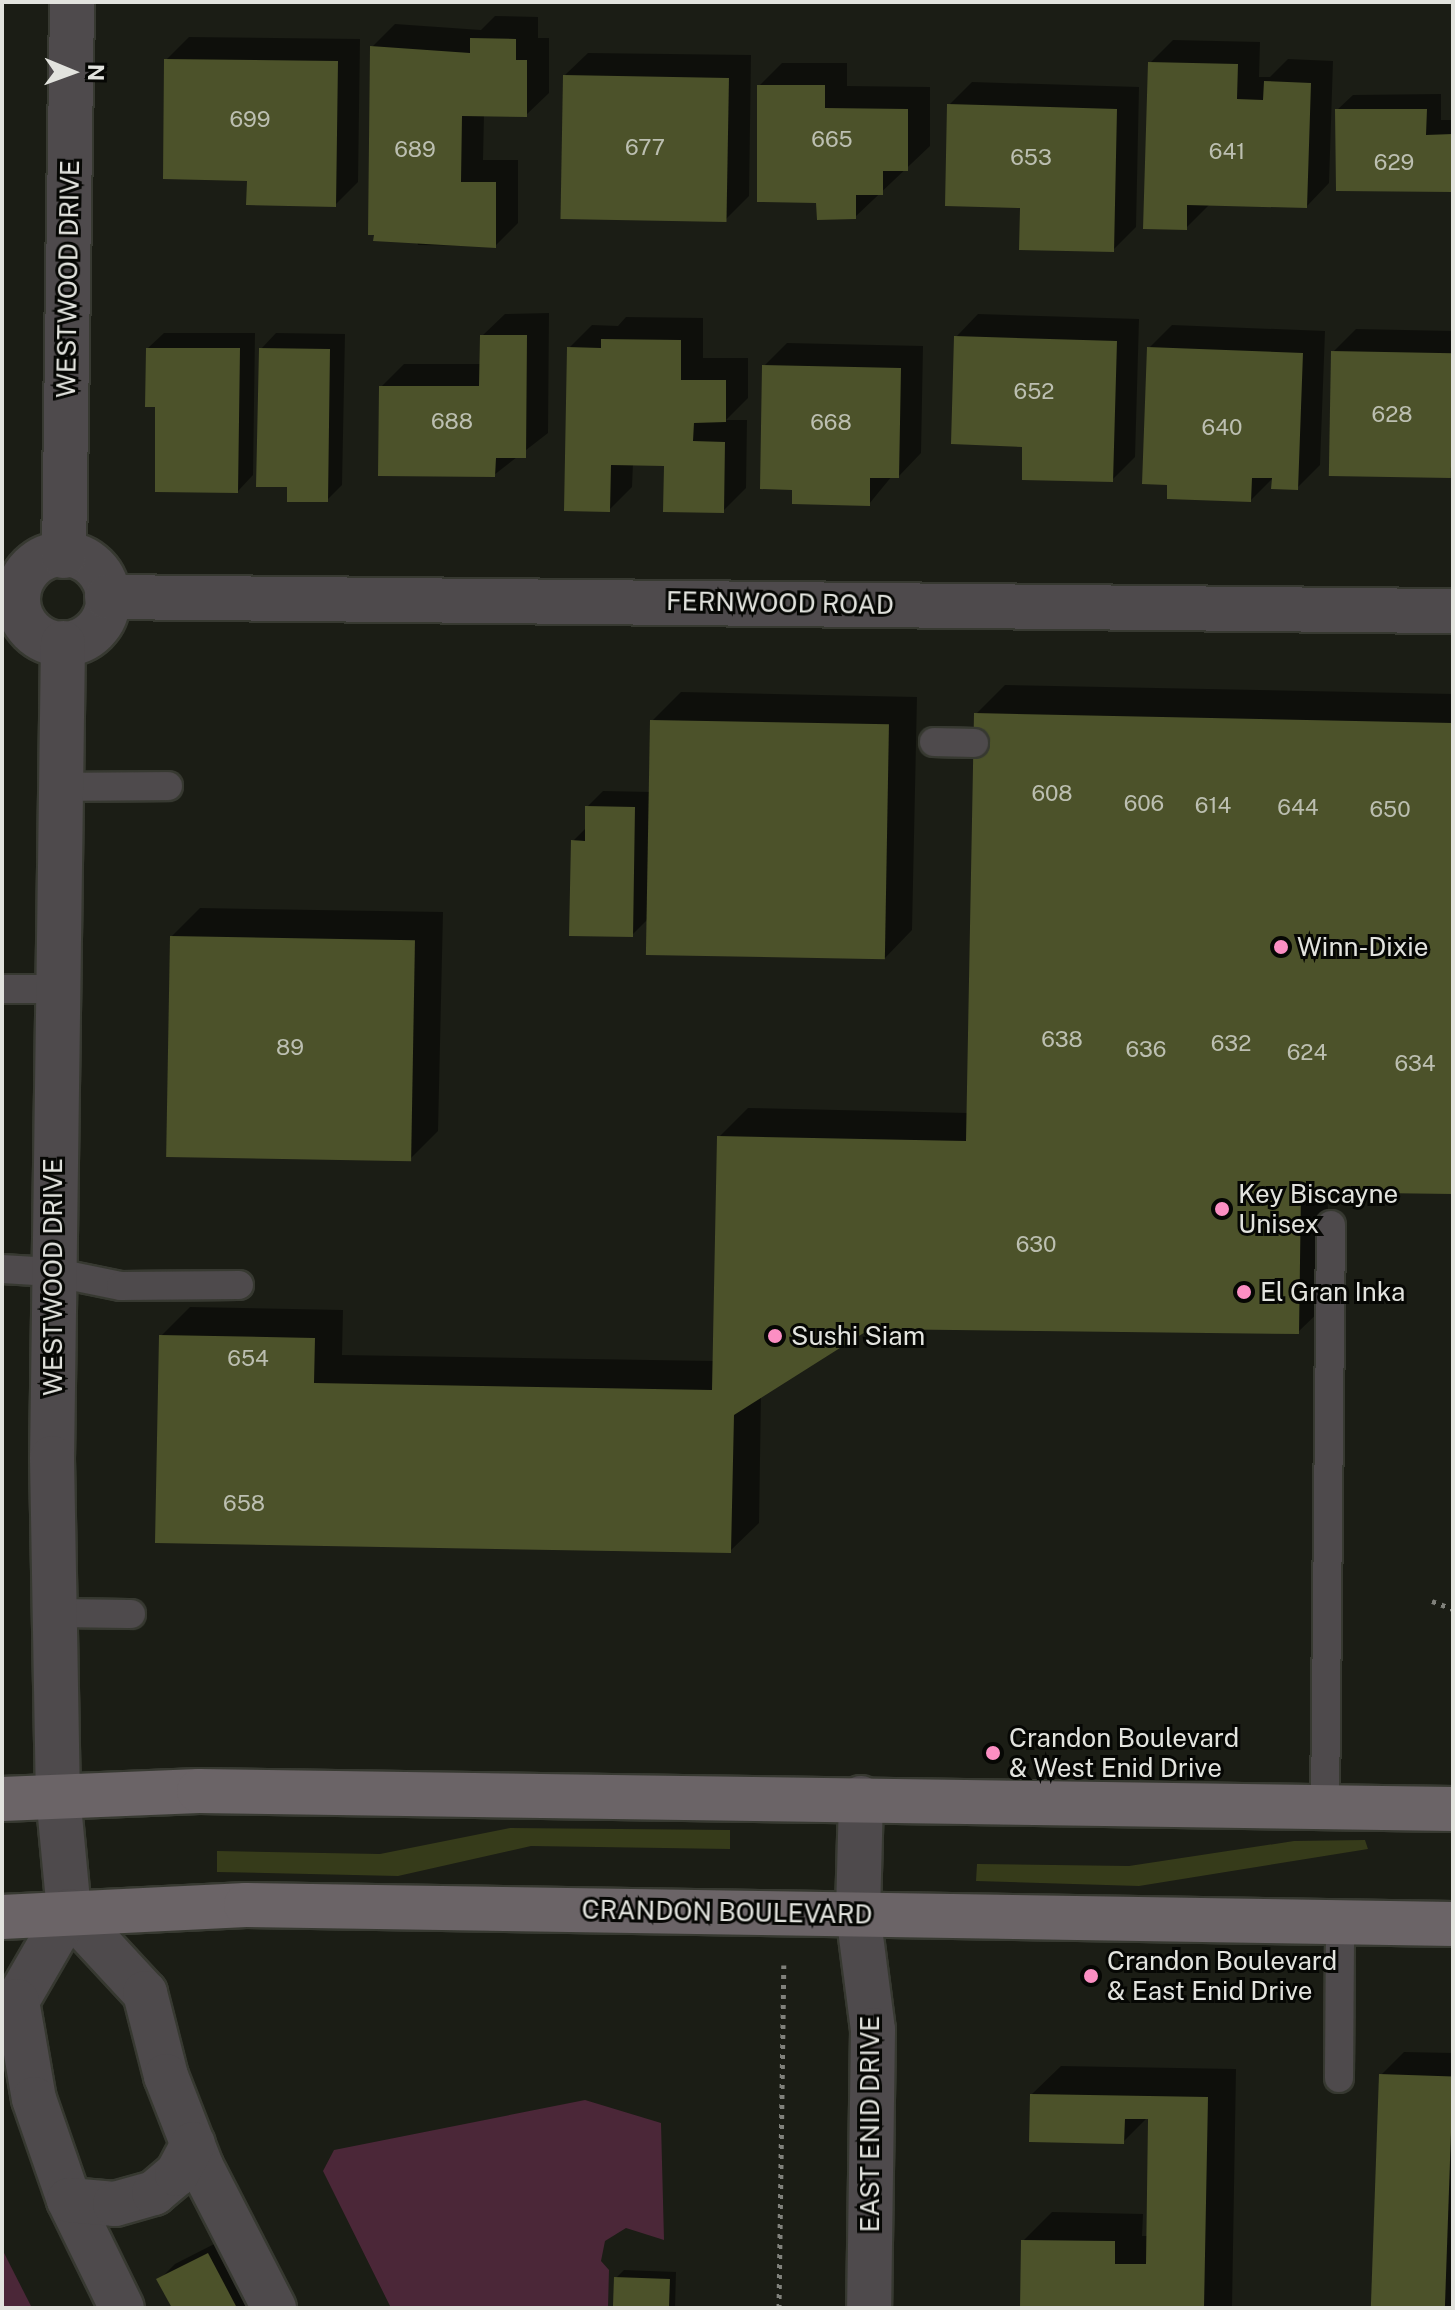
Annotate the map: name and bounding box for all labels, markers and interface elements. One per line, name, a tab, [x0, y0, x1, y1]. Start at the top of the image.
north arrow	[32, 32, 112, 112]
text: N	[83, 64, 109, 81]
house number: 699	[230, 107, 270, 133]
house number: 665	[811, 127, 853, 153]
house number: 677	[625, 135, 665, 161]
house number: 689	[394, 137, 436, 163]
house number: 641	[1209, 139, 1245, 165]
house number: 653	[1010, 145, 1052, 171]
house number: 629	[1374, 150, 1414, 176]
street label: WESTWOOD DRIVE	[50, 160, 86, 398]
house number: 652	[1014, 379, 1054, 405]
house number: 628	[1371, 402, 1413, 428]
house number: 688	[431, 409, 473, 435]
house number: 668	[810, 410, 852, 436]
house number: 640	[1202, 415, 1242, 441]
street label: FERNWOOD ROAD	[666, 585, 894, 621]
house number: 608	[1031, 781, 1073, 807]
house number: 606	[1124, 791, 1164, 817]
house number: 614	[1195, 793, 1231, 819]
house number: 644	[1277, 795, 1319, 821]
house number: 650	[1369, 797, 1411, 823]
place label: Winn-Dixie	[1297, 931, 1429, 963]
marker: Winn-Dixie	[1272, 938, 1290, 956]
house number: 638	[1041, 1027, 1083, 1053]
house number: 632	[1211, 1031, 1251, 1057]
house number: 89	[276, 1035, 304, 1061]
house number: 636	[1126, 1037, 1166, 1063]
house number: 624	[1287, 1040, 1327, 1066]
house number: 634	[1394, 1051, 1436, 1077]
street label: WESTWOOD DRIVE	[37, 1158, 69, 1396]
place label: Key Biscayne Unisex	[1238, 1178, 1398, 1240]
marker: Key Biscayne Unisex	[1213, 1200, 1231, 1218]
house number: 630	[1016, 1232, 1056, 1258]
place label: El Gran Inka	[1260, 1276, 1405, 1308]
marker: El Gran Inka	[1235, 1283, 1253, 1301]
place label: Sushi Siam	[791, 1320, 925, 1352]
marker: Sushi Siam	[766, 1327, 784, 1345]
house number: 654	[227, 1346, 269, 1372]
house number: 658	[223, 1491, 265, 1517]
place label: Crandon Boulevard & West Enid Drive	[1009, 1722, 1239, 1784]
marker: Crandon Boulevard & West Enid Drive	[984, 1744, 1002, 1762]
street label: CRANDON BOULEVARD	[581, 1894, 873, 1930]
place label: Crandon Boulevard & East Enid Drive	[1107, 1945, 1337, 2006]
marker: Crandon Boulevard & East Enid Drive	[1082, 1967, 1100, 1985]
street label: EAST ENID DRIVE	[854, 2016, 886, 2232]

